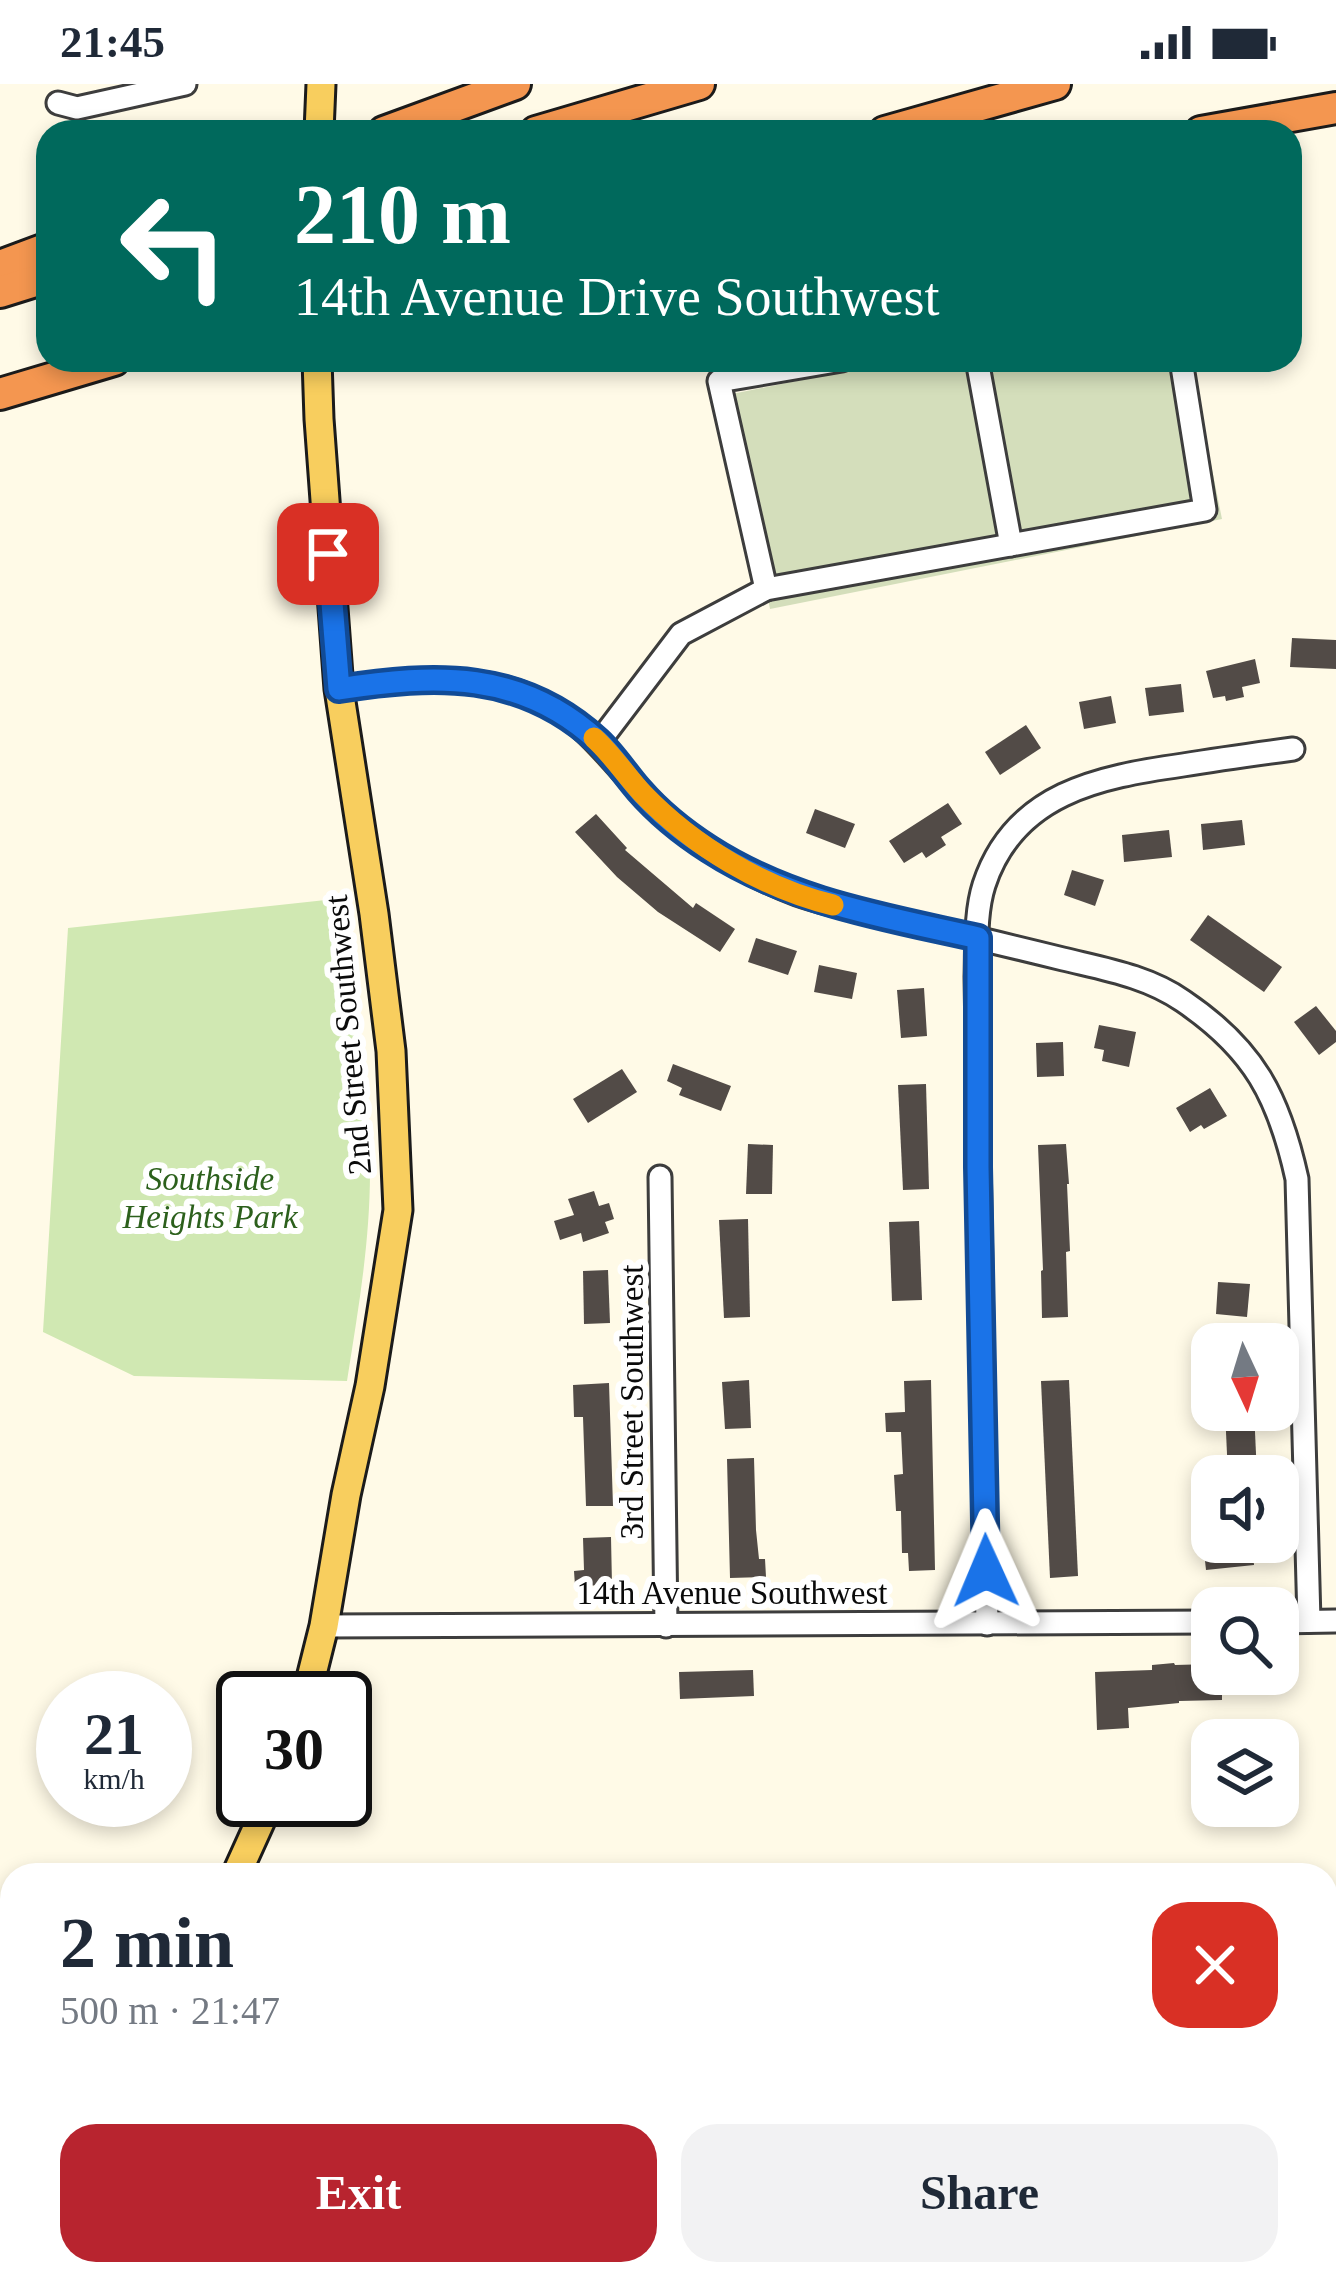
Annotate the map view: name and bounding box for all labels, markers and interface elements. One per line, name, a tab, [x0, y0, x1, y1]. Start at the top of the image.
text: 21:45	[60, 17, 165, 67]
icon: left	[96, 168, 252, 324]
text: 210 m	[294, 168, 511, 261]
text: 14th Avenue Drive Southwest	[294, 267, 939, 327]
pin	[277, 503, 379, 605]
icon: arrive	[295, 521, 361, 587]
street label: 2nd Street Southwest	[318, 894, 378, 1176]
park label: Southside Heights Park	[121, 1161, 299, 1235]
street label: 3rd Street Southwest	[614, 1265, 650, 1539]
north arrow	[1191, 1323, 1299, 1431]
map controls	[1191, 1323, 1299, 1827]
button: sound	[1191, 1455, 1299, 1563]
position arrow	[923, 1508, 1049, 1634]
street label: 14th Avenue Southwest	[576, 1575, 888, 1611]
button: search	[1191, 1587, 1299, 1695]
speed limit sign: 30	[216, 1671, 372, 1827]
text: 21	[84, 1701, 144, 1767]
button: layers	[1191, 1719, 1299, 1827]
text: km/h	[83, 1762, 145, 1795]
button: close	[1152, 1902, 1278, 2028]
text: 2 min	[60, 1903, 234, 1983]
text: 500 m · 21:47	[60, 1989, 280, 2032]
button: Exit	[60, 2124, 657, 2262]
button: Share	[681, 2124, 1278, 2262]

